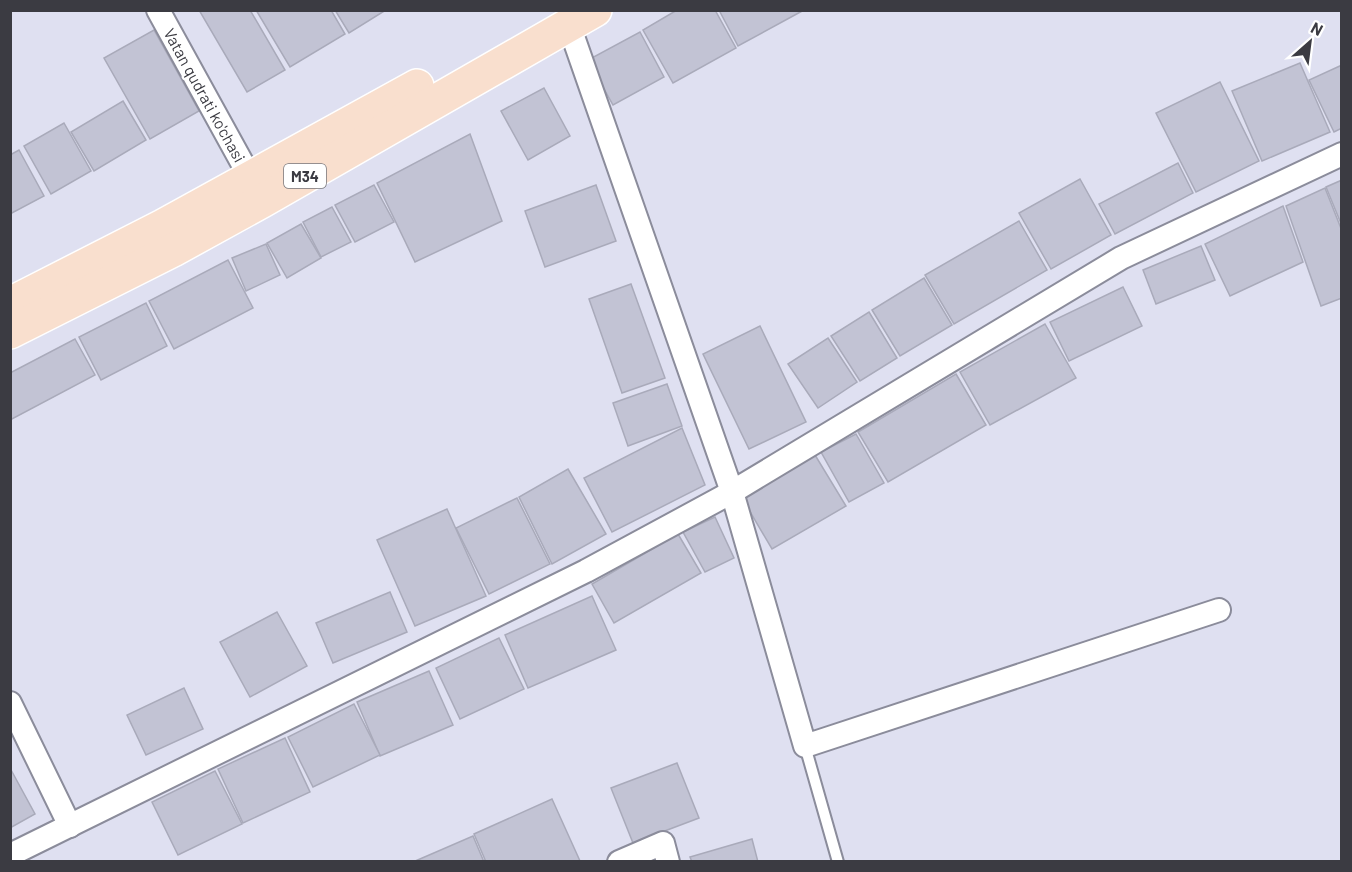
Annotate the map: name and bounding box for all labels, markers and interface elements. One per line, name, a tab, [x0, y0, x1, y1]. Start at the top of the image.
north arrow	[1280, 12, 1340, 72]
text: N	[1308, 17, 1326, 39]
street label: Vatan qudrati ko'chasi	[160, 25, 250, 165]
road number: M34	[284, 164, 326, 188]

